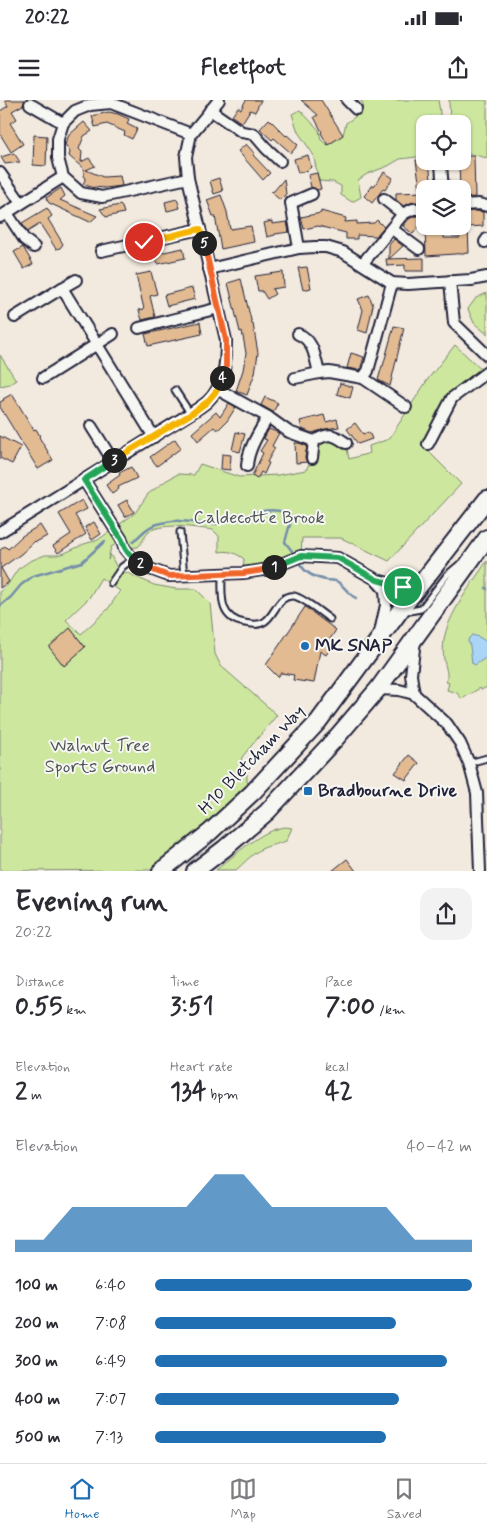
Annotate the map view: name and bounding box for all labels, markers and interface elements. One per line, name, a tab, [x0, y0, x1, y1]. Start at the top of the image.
text: 20:22	[25, 5, 70, 30]
icon: menu	[15, 54, 43, 82]
text: Fleetfoot	[201, 54, 286, 82]
icon: share	[444, 54, 472, 82]
map controls	[416, 115, 471, 235]
button: locate	[416, 115, 471, 170]
button: layers	[416, 180, 471, 235]
pin	[123, 221, 165, 263]
icon: check	[130, 228, 158, 256]
pin: 5	[192, 230, 216, 256]
text: 5	[200, 234, 209, 252]
pin: 4	[210, 366, 234, 390]
text: 4	[218, 369, 227, 387]
pin: 3	[102, 448, 126, 472]
text: 3	[111, 451, 118, 469]
park label: Caldecotte Brook	[193, 506, 325, 530]
pin: 2	[128, 550, 152, 576]
text: 2	[137, 554, 144, 572]
pin: 1	[262, 554, 286, 580]
text: 1	[271, 558, 278, 576]
pin	[382, 566, 424, 608]
icon: arrive	[389, 573, 417, 601]
place label: MK SNAP	[315, 634, 393, 658]
marker: MK SNAP	[299, 640, 311, 652]
street label: H10 Bletcham Way	[193, 700, 311, 820]
park label: Walnut Tree Sports Ground	[45, 734, 155, 779]
place label: Bradbourne Drive	[318, 779, 457, 803]
marker: Bradbourne Drive	[302, 785, 314, 797]
text: Evening run	[15, 884, 168, 921]
button: share	[420, 888, 472, 940]
text: 20:22	[15, 922, 53, 943]
text: Distance	[15, 973, 64, 991]
text: Time	[170, 973, 199, 991]
text: Pace	[325, 973, 353, 991]
text: 0.55	[15, 991, 63, 1024]
text: 3:51	[170, 991, 214, 1024]
text: 7:00	[325, 991, 375, 1024]
text: km	[63, 1001, 87, 1019]
text: /km	[375, 1001, 405, 1019]
text: Elevation	[15, 1058, 70, 1076]
text: Heart rate	[170, 1058, 233, 1076]
text: kcal	[325, 1058, 349, 1076]
text: 2	[15, 1076, 27, 1109]
text: 134	[170, 1076, 206, 1109]
text: 42	[325, 1076, 353, 1109]
text: m	[27, 1086, 42, 1104]
text: bpm	[206, 1086, 238, 1104]
text: Elevation	[15, 1136, 78, 1157]
text: 40–42 m	[406, 1136, 472, 1157]
text: 100 m	[15, 1275, 58, 1296]
text: 6:40	[95, 1275, 126, 1296]
text: 200 m	[15, 1313, 59, 1334]
text: 7:08	[95, 1313, 127, 1334]
text: 300 m	[15, 1351, 58, 1372]
text: 6:49	[95, 1351, 126, 1372]
text: 400 m	[15, 1389, 60, 1410]
text: 7:07	[95, 1389, 126, 1410]
text: 500 m	[15, 1427, 60, 1448]
text: 7:13	[95, 1427, 123, 1448]
tab: Home	[65, 1475, 100, 1523]
tab: Map	[229, 1475, 257, 1523]
tab: Saved	[387, 1475, 422, 1523]

